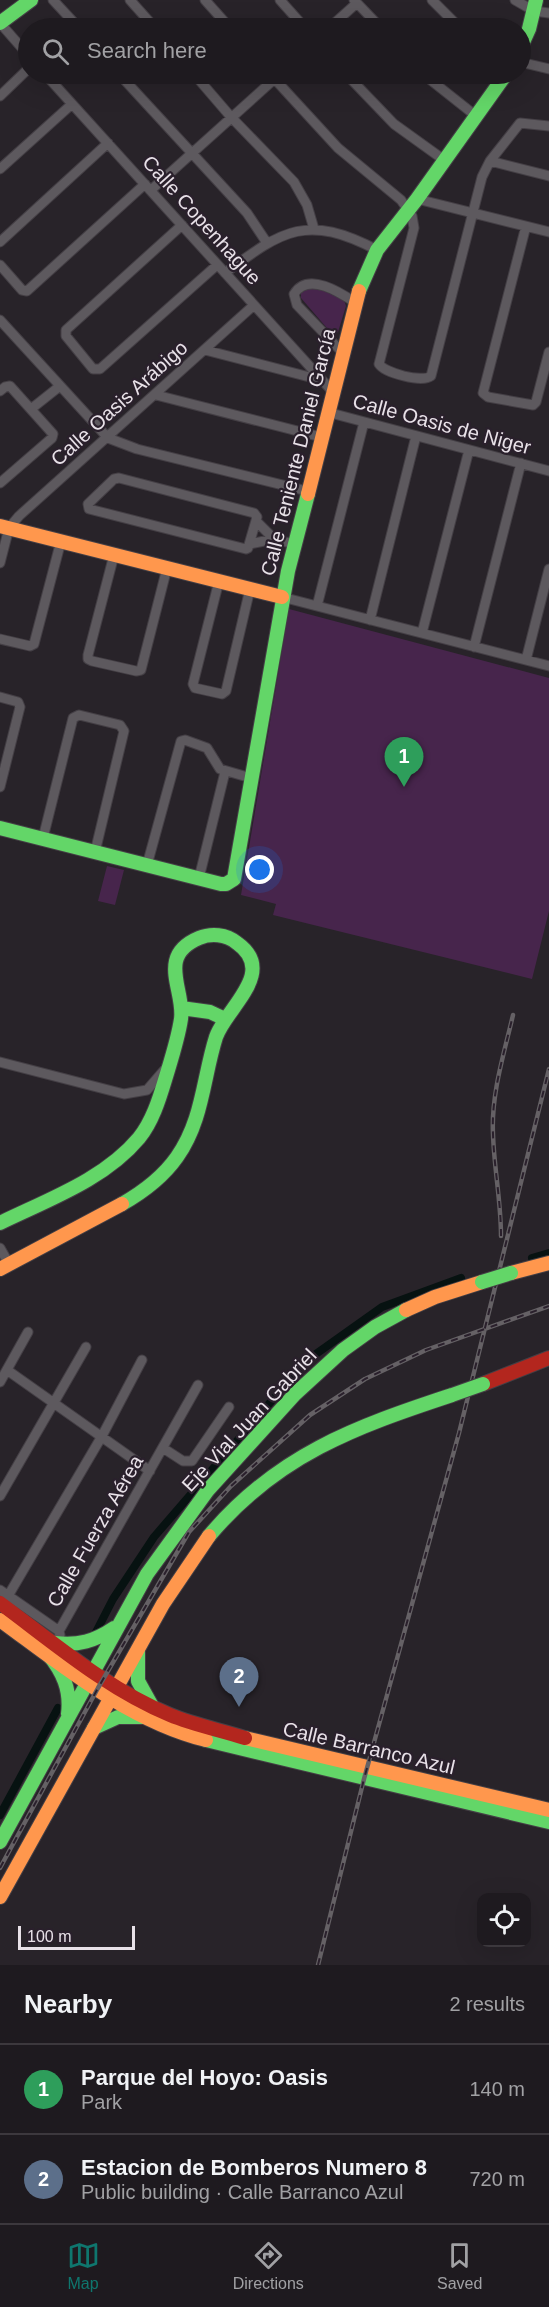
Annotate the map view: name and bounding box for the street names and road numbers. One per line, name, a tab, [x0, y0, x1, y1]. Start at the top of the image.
street label: Calle Copenhague	[138, 151, 266, 289]
street label: Calle Teniente Daniel García	[257, 325, 340, 578]
street label: Calle Oasis Arábigo	[46, 336, 192, 470]
street label: Calle Oasis de Niger	[351, 390, 534, 458]
street label: Eje Vial Juan Gabriel	[177, 1344, 321, 1496]
street label: Calle Fuerza Aérea	[43, 1451, 148, 1611]
street label: Calle Barranco Azul	[281, 1718, 457, 1778]

